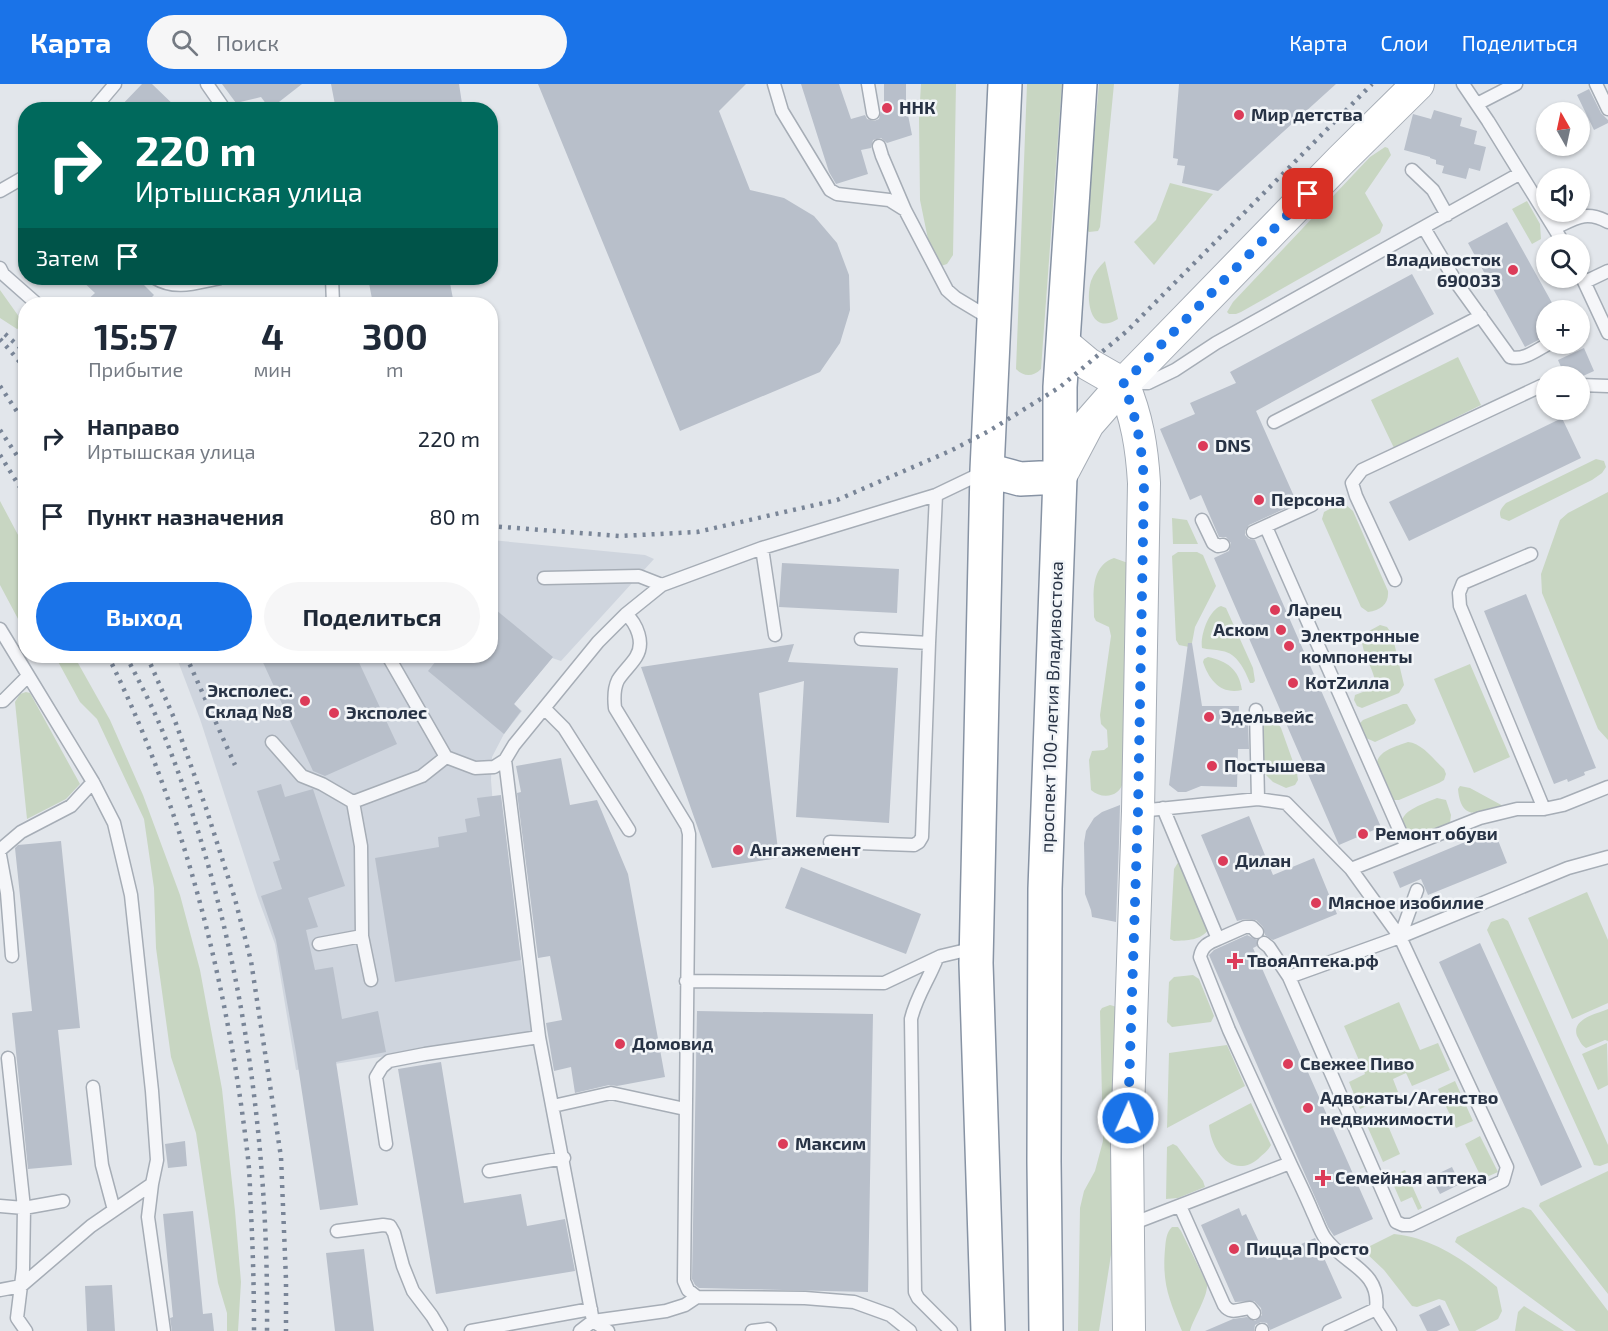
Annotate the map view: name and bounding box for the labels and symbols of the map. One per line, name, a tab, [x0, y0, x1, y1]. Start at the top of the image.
place label: ННК	[899, 96, 936, 118]
marker: ННК	[880, 101, 894, 115]
north arrow	[1536, 102, 1590, 156]
place label: Мир детства	[1251, 103, 1363, 125]
marker: Мир детства	[1232, 108, 1246, 122]
pin	[1282, 168, 1333, 219]
place label: Владивосток 690033	[1386, 248, 1501, 291]
marker: Владивосток 690033	[1506, 263, 1520, 277]
place label: DNS	[1215, 434, 1251, 456]
marker: DNS	[1196, 439, 1210, 453]
place label: Персона	[1271, 488, 1345, 510]
marker: Персона	[1252, 493, 1266, 507]
street label: проспект 100-летия Владивостока	[1035, 561, 1067, 853]
place label: Ларец	[1287, 598, 1342, 620]
marker: Ларец	[1268, 603, 1282, 617]
place label: Аском	[1213, 618, 1269, 640]
marker: Аском	[1274, 623, 1288, 637]
place label: Электронные компоненты	[1301, 624, 1419, 667]
marker: Электронные компоненты	[1282, 639, 1296, 653]
place label: КотZилла	[1305, 671, 1389, 693]
marker: КотZилла	[1286, 676, 1300, 690]
place label: Эксполес. Склад №8	[205, 679, 293, 722]
marker: Эксполес. Склад №8	[298, 694, 312, 708]
place label: Эксполес	[346, 701, 427, 723]
place label: Эдельвейс	[1221, 705, 1314, 727]
marker: Эксполес	[327, 706, 341, 720]
marker: Эдельвейс	[1202, 710, 1216, 724]
place label: Постышева	[1224, 754, 1326, 776]
marker: Постышева	[1205, 759, 1219, 773]
place label: Ремонт обуви	[1375, 822, 1498, 844]
marker: Ремонт обуви	[1356, 827, 1370, 841]
place label: Ангажемент	[750, 838, 861, 860]
marker: Ангажемент	[731, 843, 745, 857]
place label: Дилан	[1235, 849, 1291, 871]
marker: Дилан	[1216, 854, 1230, 868]
place label: Мясное изобилие	[1328, 891, 1484, 913]
marker: Мясное изобилие	[1309, 896, 1323, 910]
place label: ТвояАптека.рф	[1247, 949, 1379, 971]
marker: ТвояАптека.рф	[1228, 954, 1242, 968]
place label: Домовид	[632, 1032, 713, 1054]
marker: Домовид	[613, 1037, 627, 1051]
place label: Свежее Пиво	[1300, 1052, 1414, 1074]
marker: Свежее Пиво	[1281, 1057, 1295, 1071]
position arrow	[1096, 1086, 1160, 1150]
place label: Адвокаты/Агенство недвижимости	[1320, 1086, 1498, 1129]
marker: Адвокаты/Агенство недвижимости	[1301, 1101, 1315, 1115]
place label: Максим	[795, 1132, 866, 1154]
marker: Максим	[776, 1137, 790, 1151]
place label: Семейная аптека	[1335, 1166, 1487, 1188]
marker: Семейная аптека	[1316, 1171, 1330, 1185]
place label: Пицца Просто	[1246, 1237, 1369, 1259]
marker: Пицца Просто	[1227, 1242, 1241, 1256]

